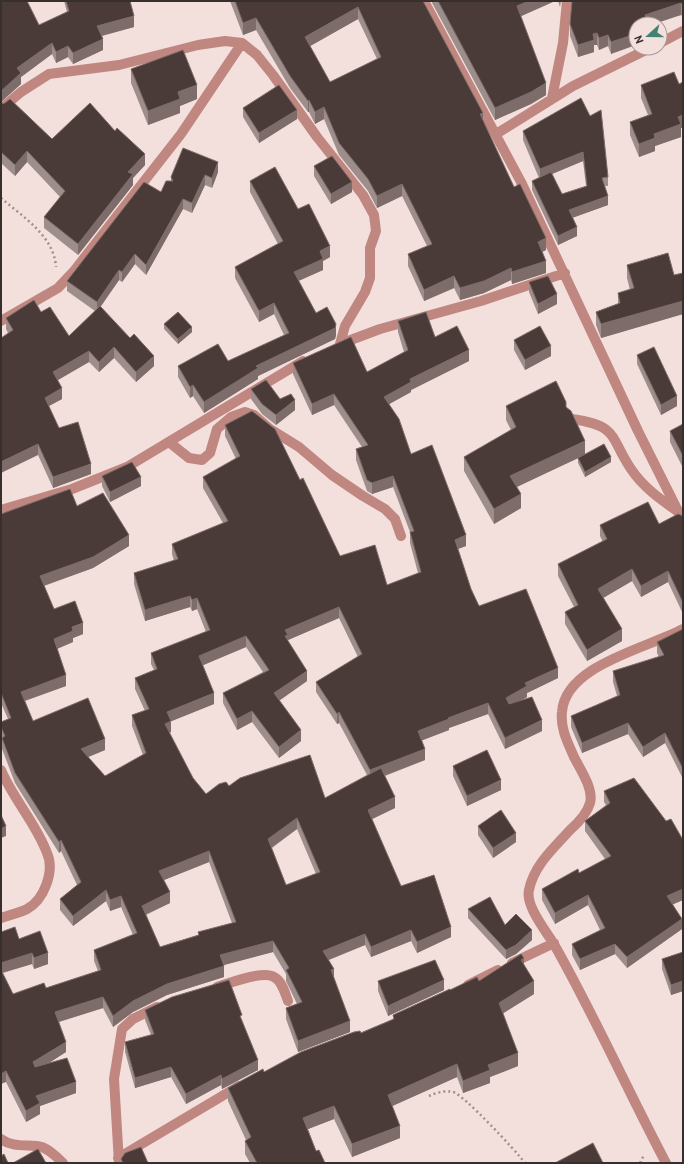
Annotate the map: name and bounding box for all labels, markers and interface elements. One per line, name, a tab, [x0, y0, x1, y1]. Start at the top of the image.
north arrow	[628, 16, 668, 56]
text: N	[631, 34, 646, 45]

